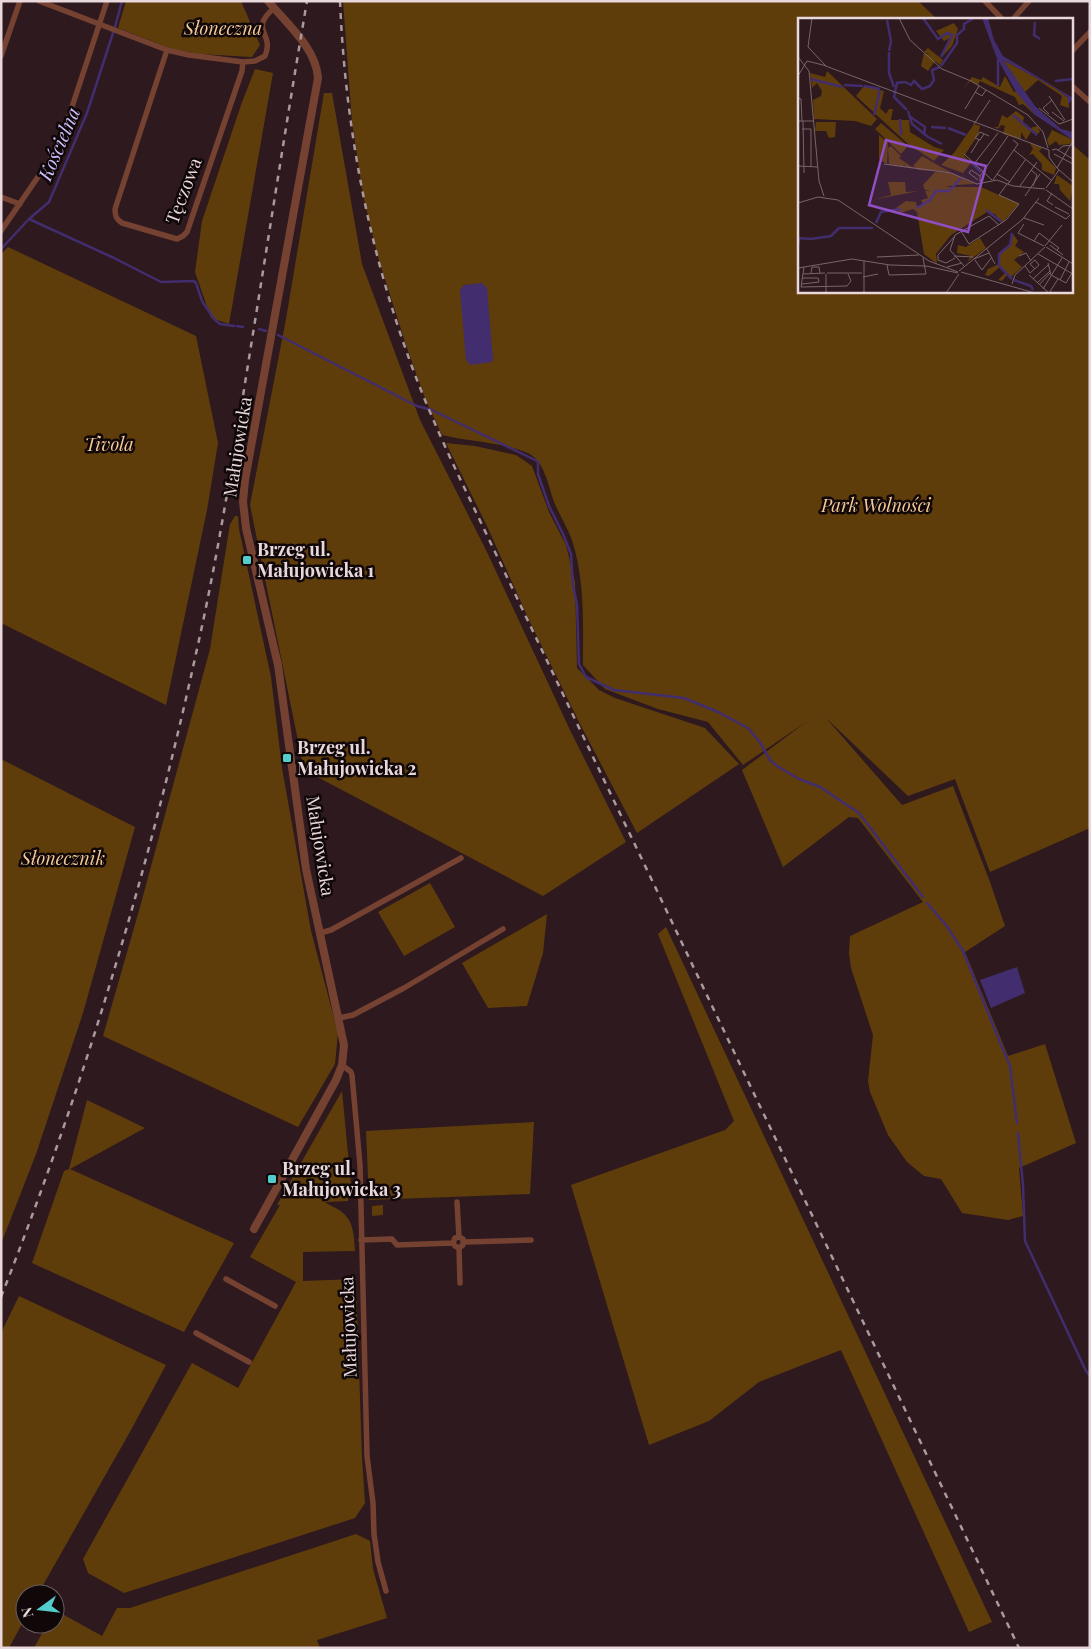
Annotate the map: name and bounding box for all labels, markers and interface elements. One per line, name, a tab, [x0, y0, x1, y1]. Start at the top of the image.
park label: Słoneczna	[183, 16, 262, 40]
inset map	[798, 18, 1074, 292]
water label: Kościelna	[31, 103, 85, 185]
street label: Tęczowa	[159, 154, 207, 227]
street label: Małujowicka	[217, 395, 257, 499]
park label: Tivola	[84, 432, 134, 456]
park label: Park Wolności	[820, 493, 931, 517]
place label: Brzeg ul. Małujowicka 1	[257, 537, 374, 582]
marker: Brzeg ul. Małujowicka 1	[241, 554, 253, 566]
place label: Brzeg ul. Małujowicka 2	[297, 735, 417, 780]
marker: Brzeg ul. Małujowicka 2	[281, 752, 293, 764]
street label: Małujowicka	[301, 794, 341, 898]
park label: Słonecznik	[20, 846, 105, 870]
place label: Brzeg ul. Małujowicka 3	[282, 1156, 401, 1201]
marker: Brzeg ul. Małujowicka 3	[266, 1173, 278, 1185]
street label: Małujowicka	[334, 1276, 362, 1378]
north arrow	[15, 1584, 65, 1634]
text: N	[16, 1605, 37, 1620]

